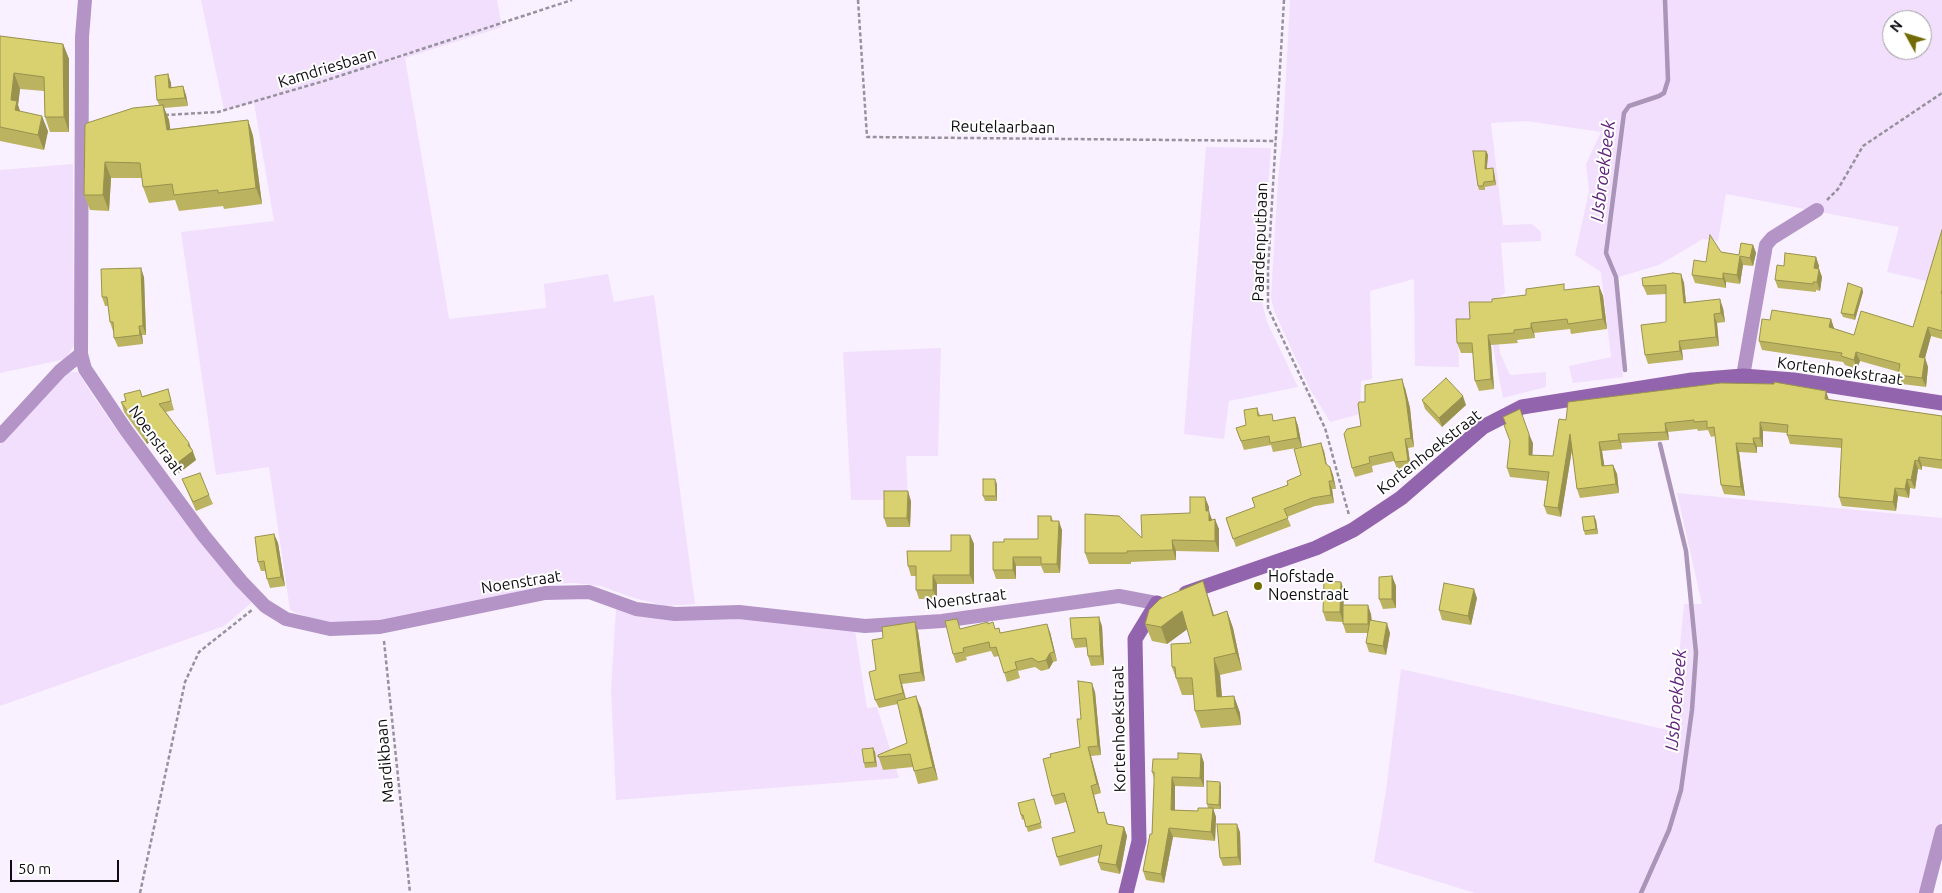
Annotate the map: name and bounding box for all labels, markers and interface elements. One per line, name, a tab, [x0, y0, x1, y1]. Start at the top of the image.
north arrow	[1882, 10, 1932, 60]
text: N	[1887, 17, 1906, 35]
street label: Kamdriesbaan	[276, 44, 378, 92]
street label: Reutelaarbaan	[951, 116, 1055, 138]
water label: IJsbroekbeek	[1586, 119, 1620, 223]
street label: Paardenputbaan	[1248, 182, 1272, 302]
street label: Kortenhoekstraat	[1776, 353, 1904, 389]
street label: Noenstraat	[124, 402, 188, 478]
street label: Kortenhoekstraat	[1373, 405, 1485, 499]
street label: Noenstraat	[480, 566, 562, 598]
place label: Hofstade Noenstraat	[1268, 567, 1349, 605]
marker: Hofstade Noenstraat	[1252, 580, 1264, 592]
street label: Noenstraat	[925, 585, 1007, 613]
water label: IJsbroekbeek	[1661, 648, 1691, 752]
street label: Kortenhoekstraat	[1108, 666, 1130, 792]
street label: Mardikbaan	[372, 718, 398, 804]
scale bar	[12, 850, 121, 882]
text: 50 m	[18, 860, 51, 877]

